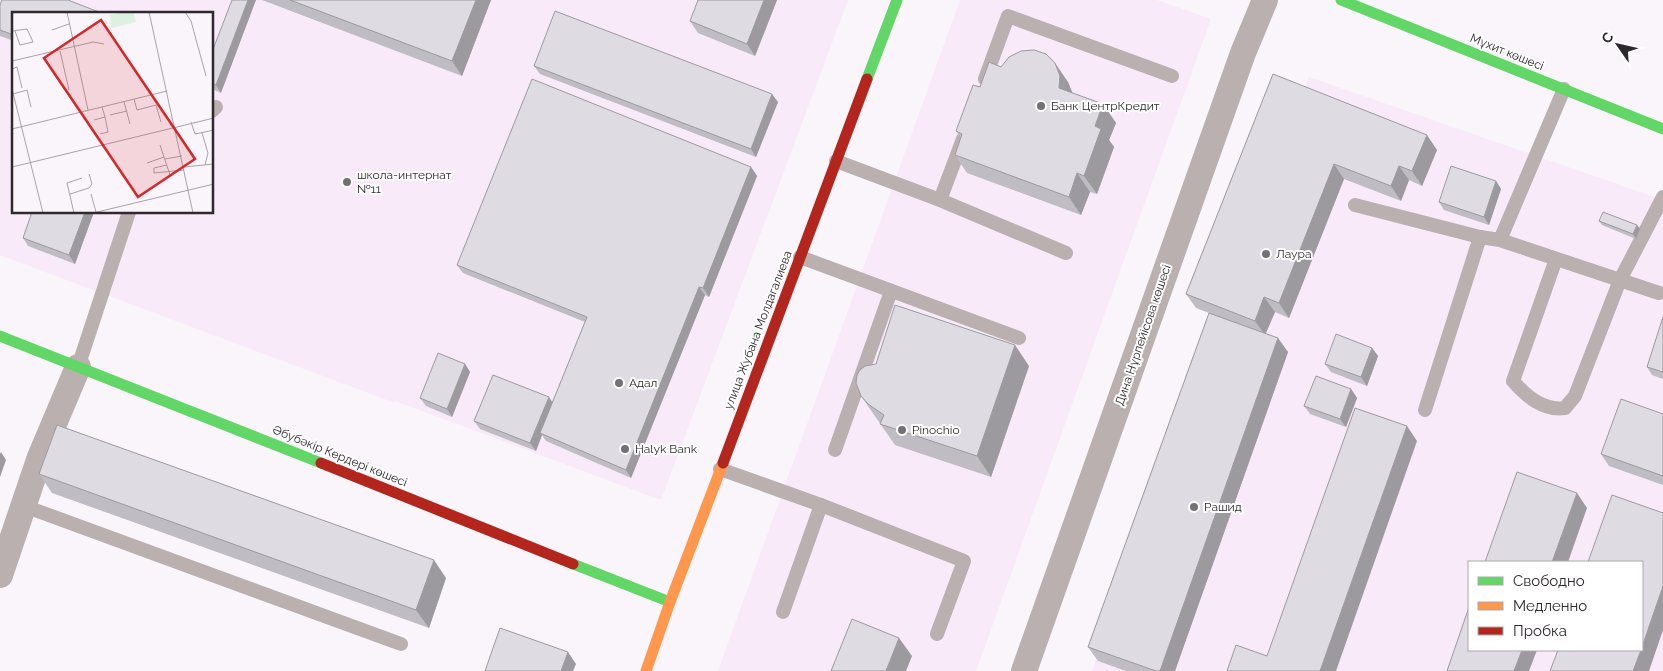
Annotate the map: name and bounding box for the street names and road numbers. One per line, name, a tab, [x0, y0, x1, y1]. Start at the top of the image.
street label: Мұхит көшесі	[1468, 31, 1546, 73]
street label: улица Жубана Молдагалиева	[721, 249, 795, 411]
street label: Дина Нұрпейісова көшесі	[1112, 263, 1174, 407]
street label: Әбубәкір Кердері көшесі	[271, 423, 409, 489]

